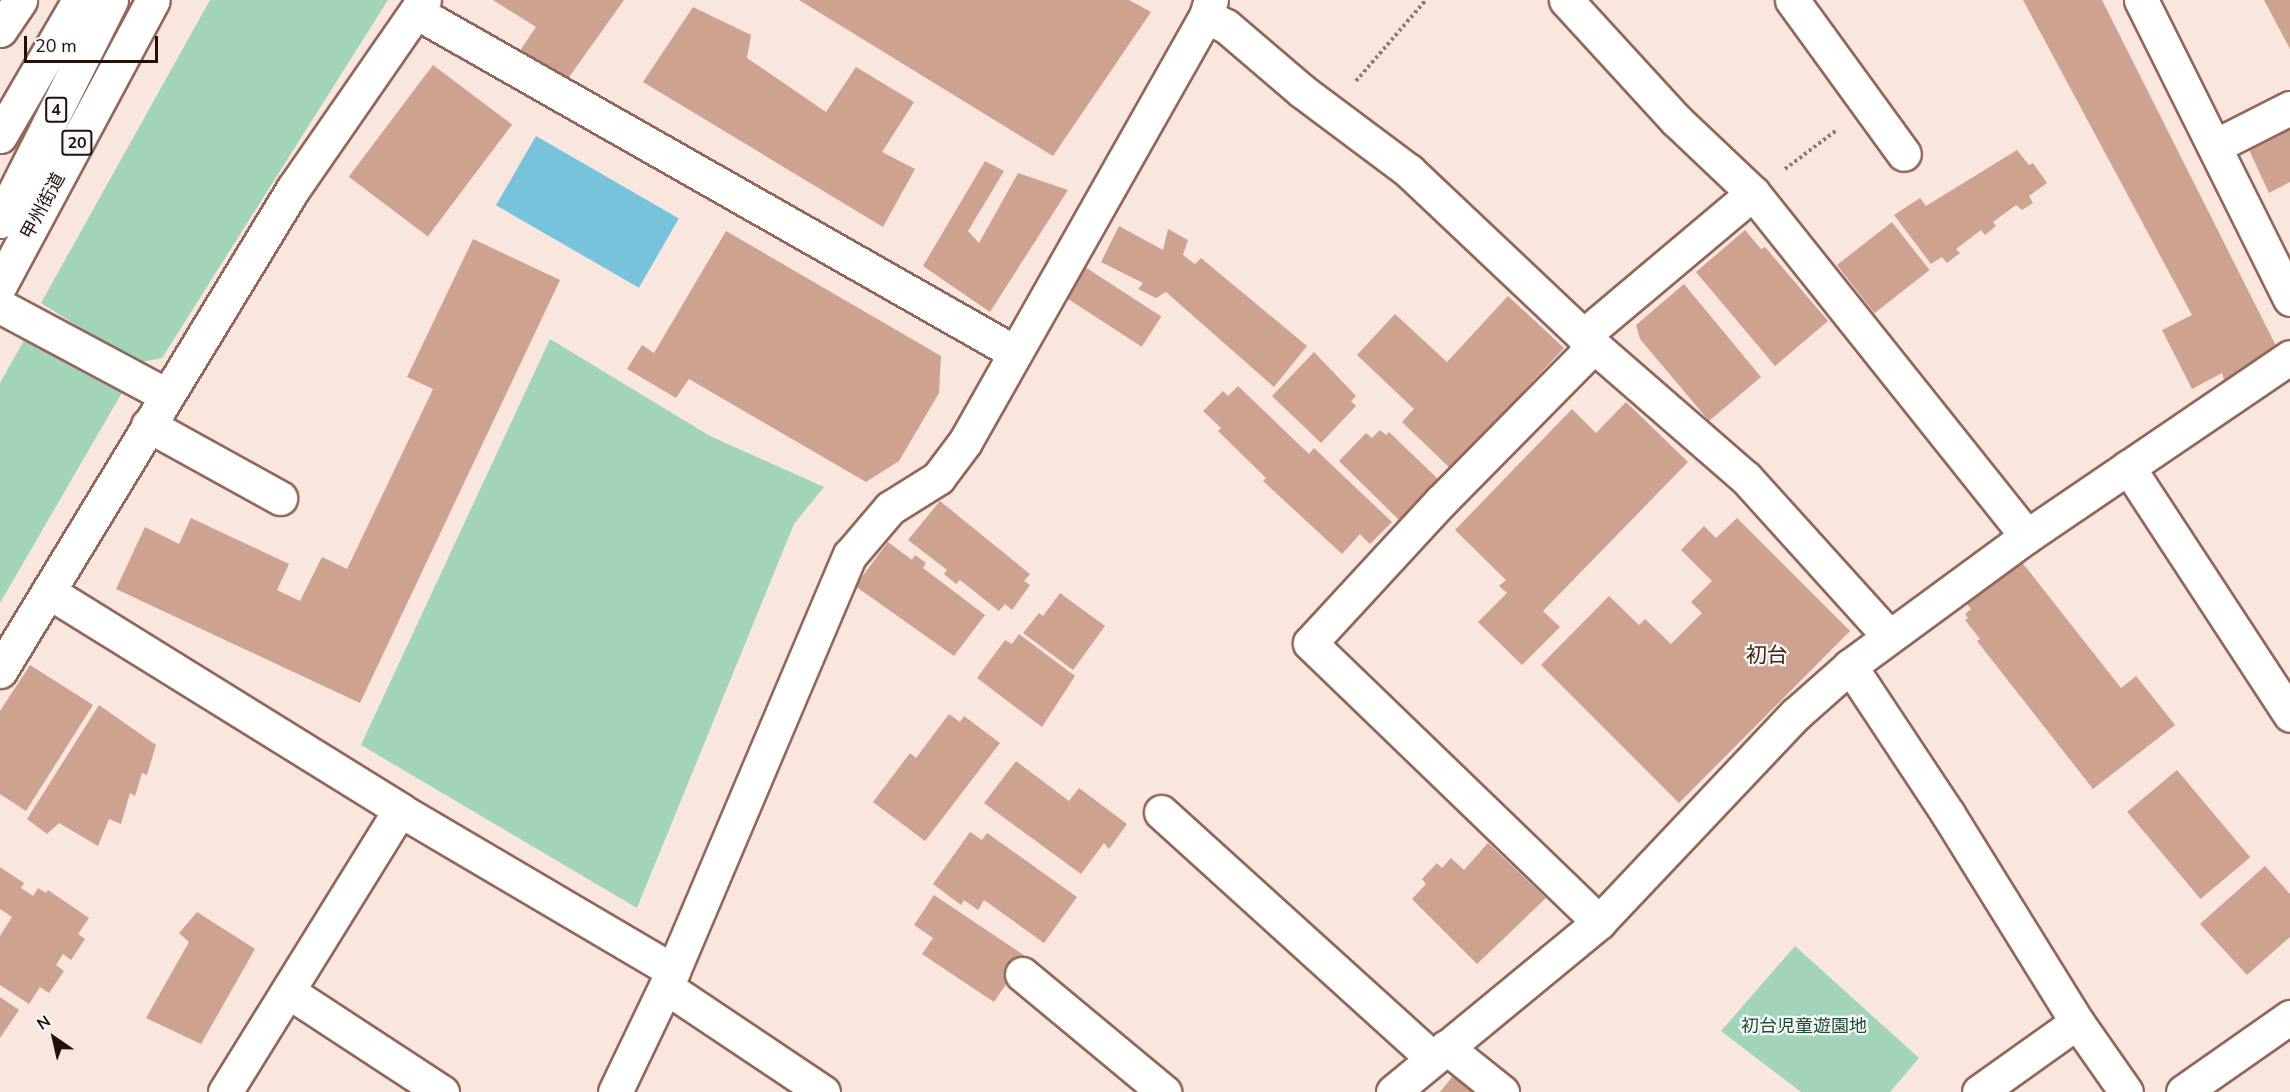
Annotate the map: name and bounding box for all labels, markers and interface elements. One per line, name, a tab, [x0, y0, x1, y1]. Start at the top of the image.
scale bar	[27, 24, 160, 62]
text: 20 m	[35, 34, 77, 58]
road number: 4	[44, 97, 68, 123]
road number: 20	[60, 130, 94, 156]
street label: 甲州街道	[17, 169, 69, 243]
district label: 初台	[1746, 642, 1788, 668]
north arrow	[24, 1008, 84, 1068]
text: N	[33, 1011, 55, 1036]
park label: 初台児童遊園地	[1741, 1015, 1867, 1037]

